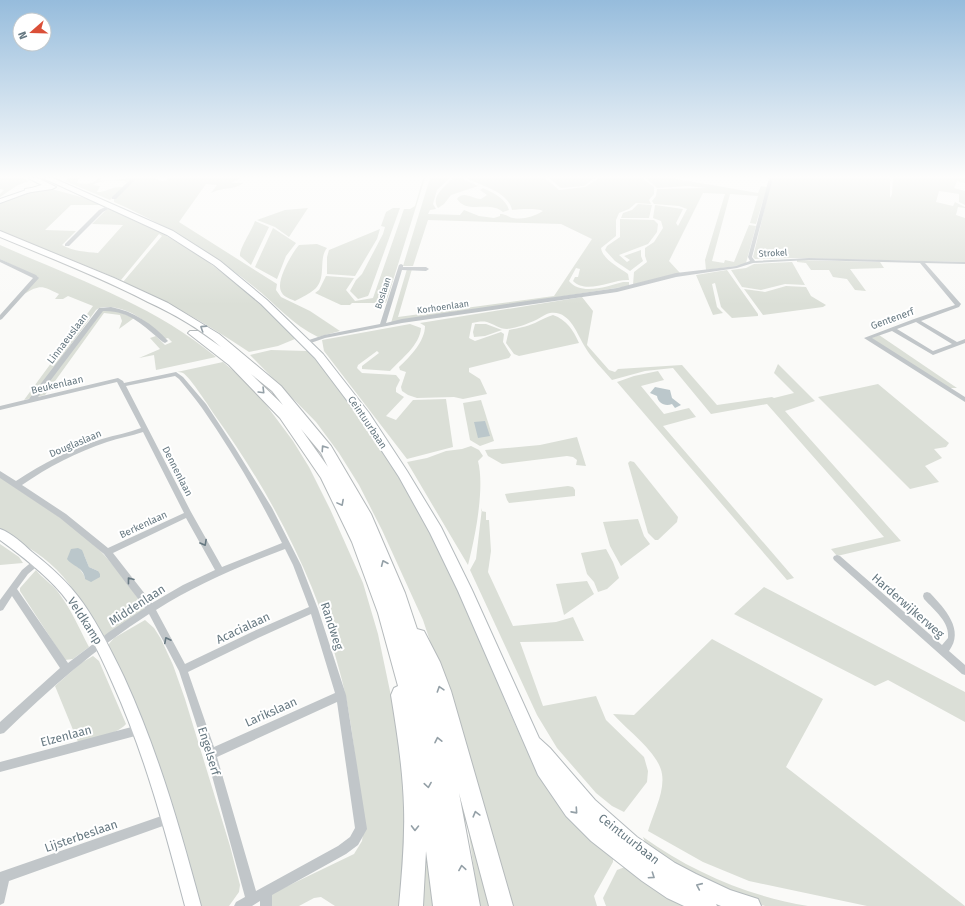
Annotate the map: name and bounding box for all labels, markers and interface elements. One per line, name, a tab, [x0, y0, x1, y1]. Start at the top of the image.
north arrow	[12, 12, 52, 52]
text: N	[16, 30, 30, 41]
street label: Strokel	[758, 247, 788, 259]
street label: Boslaan	[373, 276, 393, 310]
street label: Korhoenlaan	[416, 298, 470, 316]
street label: Gentenerf	[869, 305, 916, 332]
street label: Linnaeuslaan	[45, 311, 91, 366]
one-way arrow	[200, 326, 207, 333]
street label: Beukenlaan	[30, 373, 85, 397]
one-way arrow	[257, 386, 265, 394]
street label: Ceintuurbaan	[345, 394, 389, 451]
street label: Douglaslaan	[47, 428, 103, 460]
street label: Dennenlaan	[159, 444, 195, 498]
one-way arrow	[321, 445, 329, 452]
one-way arrow	[337, 499, 344, 507]
street label: Berkenlaan	[118, 509, 169, 541]
one-way arrow	[199, 539, 207, 546]
one-way arrow	[381, 559, 389, 566]
street label: Harderwijkerweg	[869, 571, 948, 642]
one-way arrow	[128, 577, 135, 584]
street label: Middenlaan	[106, 582, 168, 628]
street label: Veldkamp	[65, 595, 105, 647]
street label: Randweg	[318, 600, 347, 652]
street label: Acacialaan	[214, 609, 272, 647]
one-way arrow	[164, 636, 172, 644]
one-way arrow	[437, 686, 445, 693]
street label: Larikslaan	[243, 694, 299, 730]
street label: Elzenlaan	[39, 722, 93, 750]
street label: Engelserf	[195, 725, 223, 778]
one-way arrow	[435, 737, 443, 743]
one-way arrow	[423, 782, 432, 788]
one-way arrow	[571, 806, 578, 814]
one-way arrow	[472, 811, 481, 818]
street label: Ceintuurbaan	[596, 811, 662, 867]
street label: Lijsterbeslaan	[43, 817, 119, 855]
one-way arrow	[411, 825, 419, 831]
one-way arrow	[458, 864, 467, 871]
one-way arrow	[648, 871, 655, 879]
one-way arrow	[695, 883, 703, 891]

